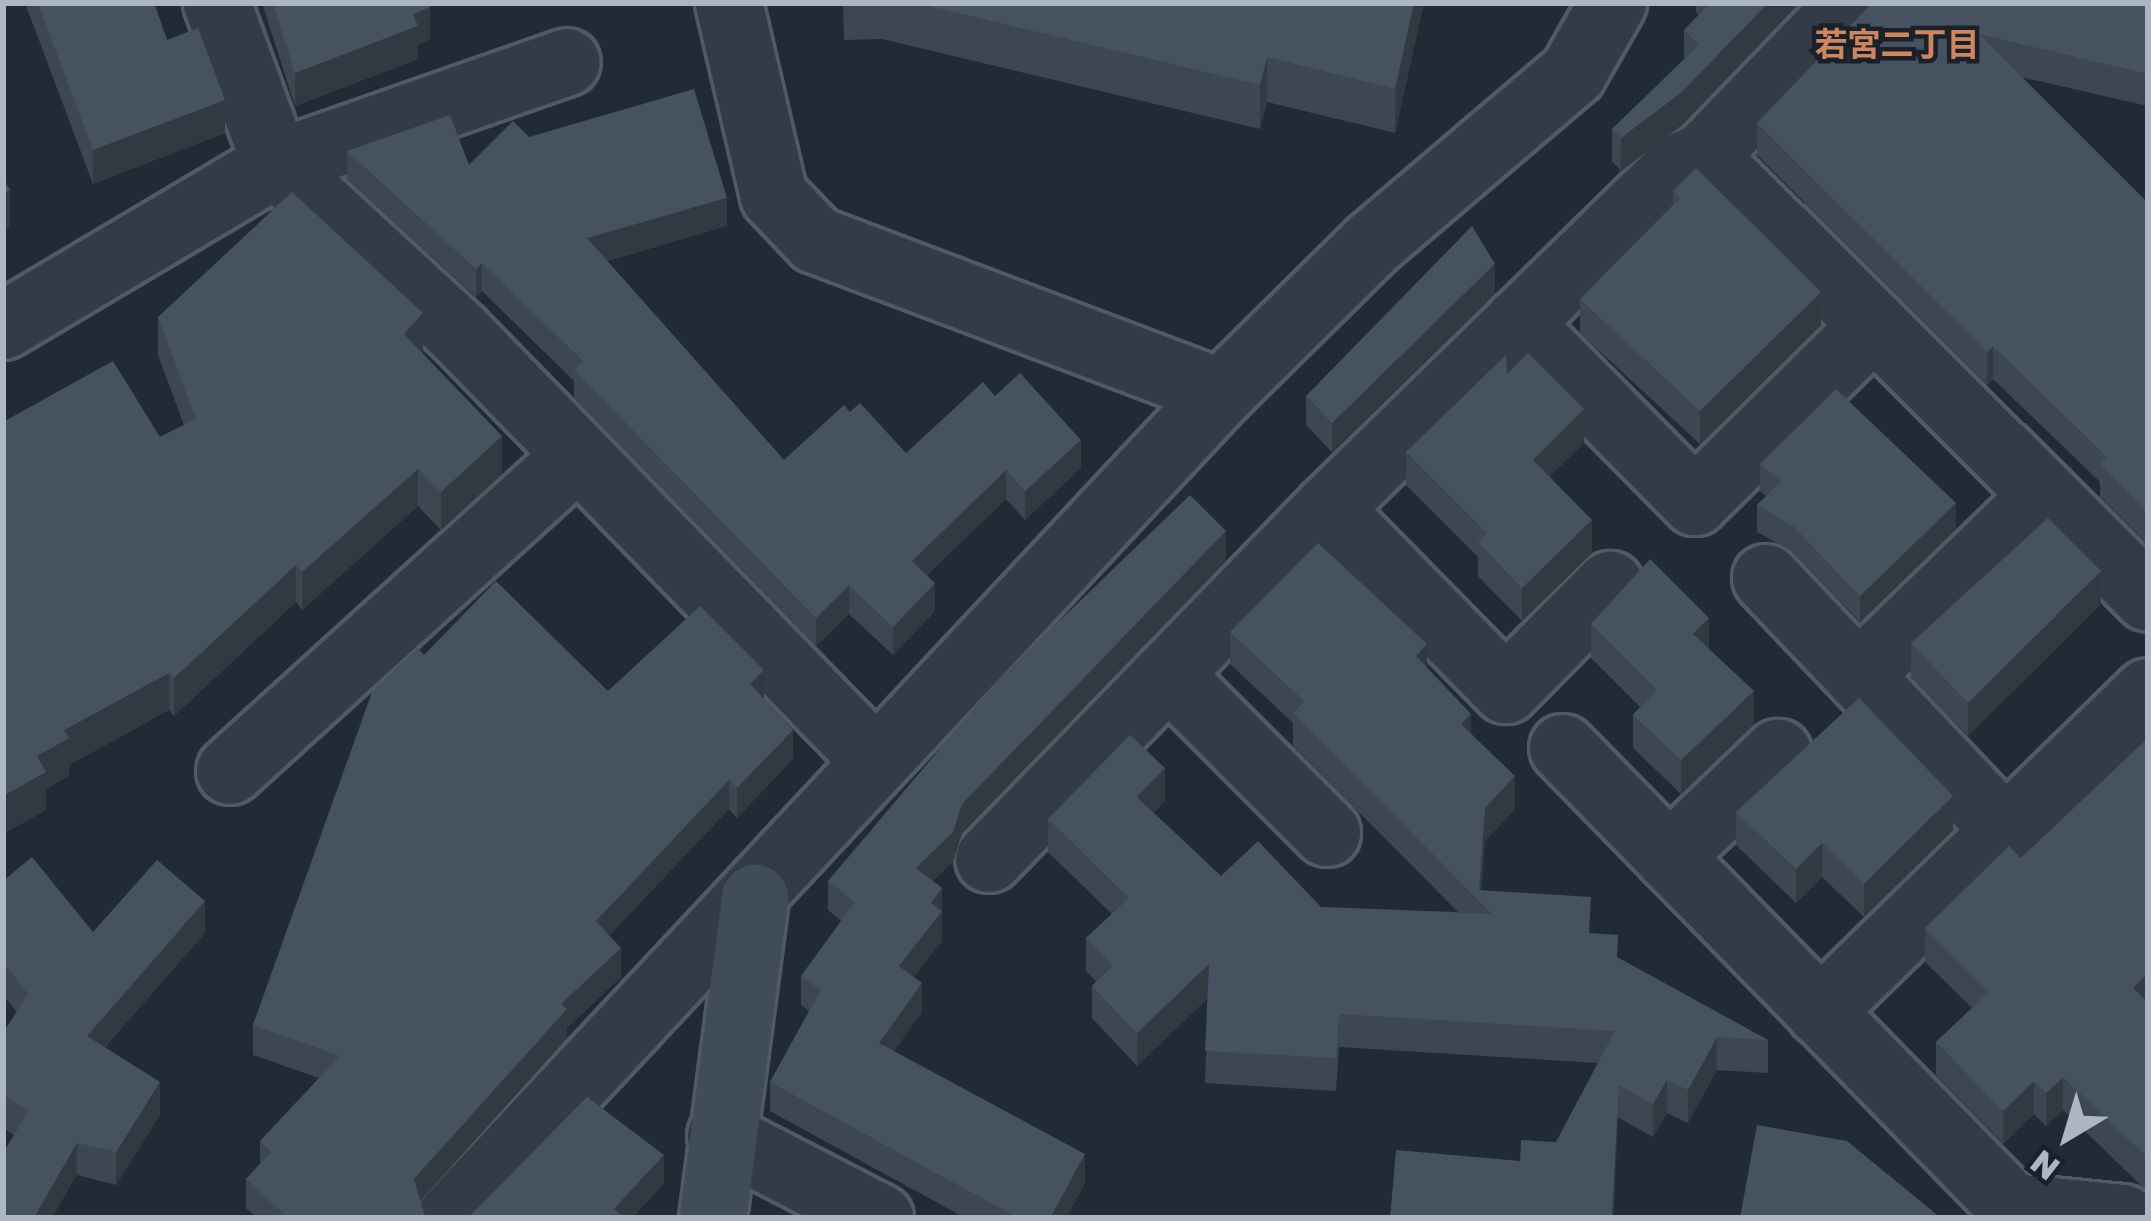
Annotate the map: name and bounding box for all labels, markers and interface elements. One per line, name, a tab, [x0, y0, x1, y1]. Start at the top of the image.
district label: 若宮二丁目	[1815, 24, 1979, 64]
north arrow	[2007, 1077, 2127, 1197]
text: N	[2023, 1143, 2066, 1189]

